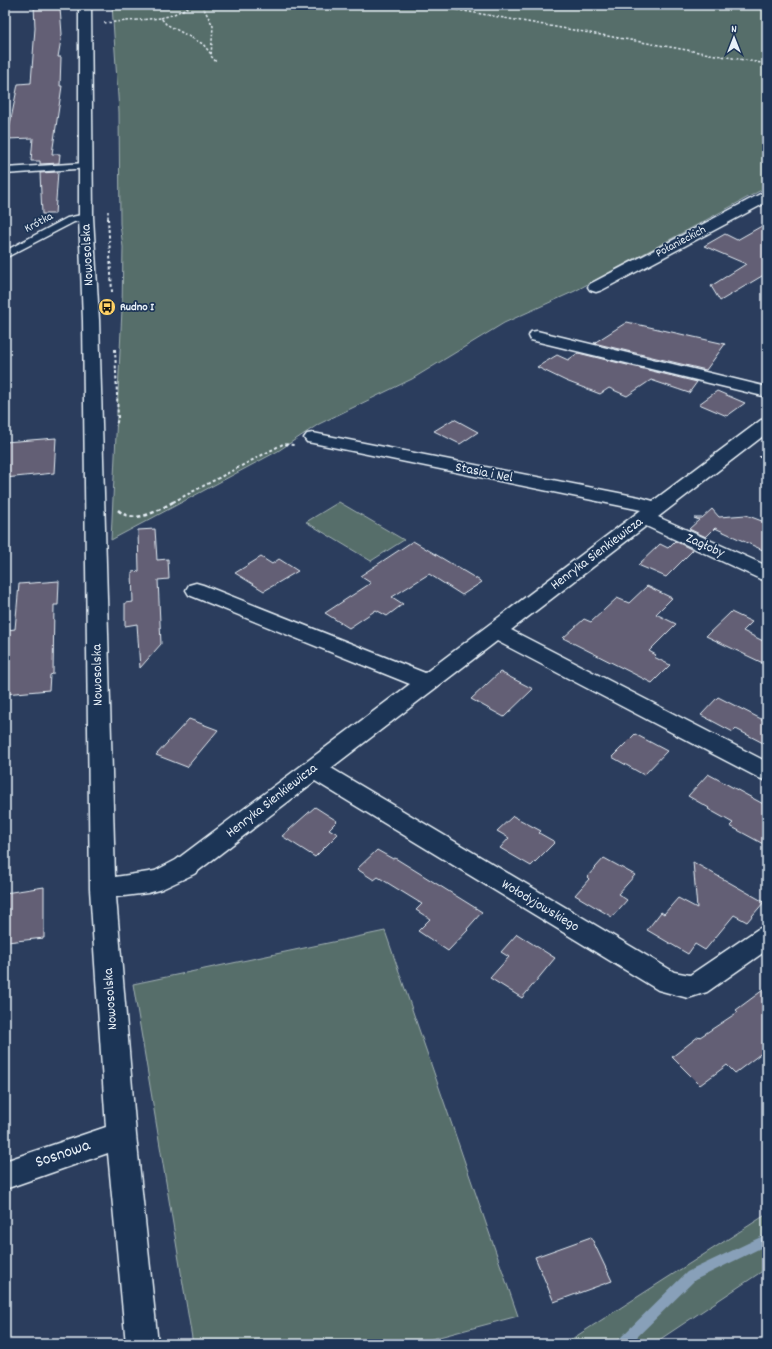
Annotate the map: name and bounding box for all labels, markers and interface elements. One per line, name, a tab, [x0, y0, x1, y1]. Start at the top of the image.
north arrow	[714, 18, 754, 58]
text: N	[731, 22, 737, 38]
street label: Krótka	[22, 208, 57, 238]
street label: Połanieckich	[653, 222, 709, 262]
street label: Nowosolska	[76, 223, 100, 287]
bus stop icon: Rudno I	[97, 297, 117, 317]
place label: Rudno I	[120, 299, 154, 316]
street label: Stasia i Nel	[453, 458, 515, 489]
street label: Henryka Sienkiewicza	[547, 512, 648, 595]
street label: Zagłoby	[682, 529, 728, 563]
street label: Nowosolska	[87, 643, 109, 706]
street label: Henryka Sienkiewicza	[222, 759, 322, 843]
street label: Wołodyjowskiego	[497, 875, 583, 937]
street label: Nowosolska	[99, 967, 123, 1031]
street label: Sosnowa	[32, 1134, 95, 1176]

